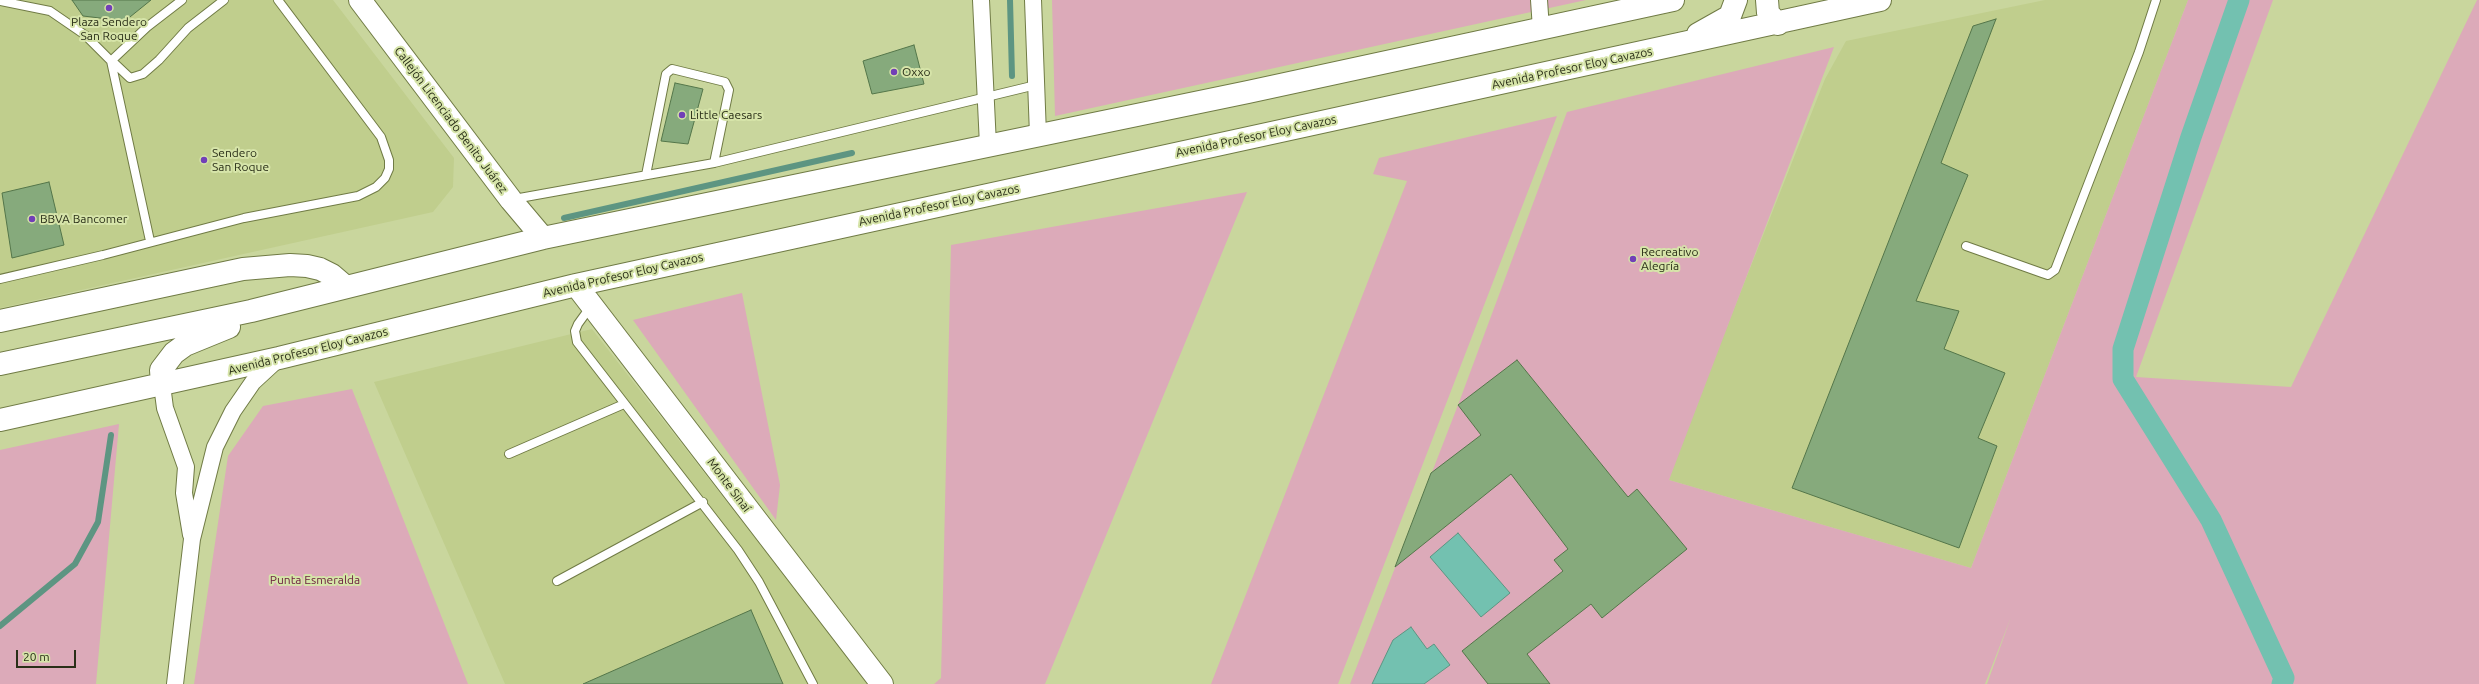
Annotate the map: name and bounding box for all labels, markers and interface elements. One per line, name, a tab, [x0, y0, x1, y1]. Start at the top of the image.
marker: Plaza Sendero San Roque	[104, 3, 114, 13]
place label: Plaza Sendero San Roque	[71, 15, 147, 43]
street label: Callejón Licenciado Benito Juárez	[391, 44, 511, 196]
street label: Avenida Profesor Eloy Cavazos	[1490, 44, 1654, 92]
place label: Oxxo	[902, 65, 931, 79]
marker: Oxxo	[889, 67, 899, 77]
place label: Little Caesars	[690, 108, 762, 122]
marker: Little Caesars	[677, 110, 687, 120]
street label: Avenida Profesor Eloy Cavazos	[1174, 112, 1338, 160]
place label: Sendero San Roque	[212, 146, 269, 174]
marker: Sendero San Roque	[199, 155, 209, 165]
street label: Avenida Profesor Eloy Cavazos	[857, 181, 1021, 229]
place label: BBVA Bancomer	[40, 212, 127, 226]
marker: BBVA Bancomer	[27, 214, 37, 224]
place label: Recreativo Alegría	[1641, 245, 1698, 273]
street label: Avenida Profesor Eloy Cavazos	[542, 250, 704, 300]
marker: Recreativo Alegría	[1628, 254, 1638, 264]
street label: Avenida Profesor Eloy Cavazos	[227, 324, 389, 378]
street label: Monte Sinaí	[704, 455, 754, 515]
park label: Punta Esmeralda	[270, 573, 360, 587]
scale bar	[18, 642, 78, 668]
text: 20 m	[23, 650, 50, 663]

